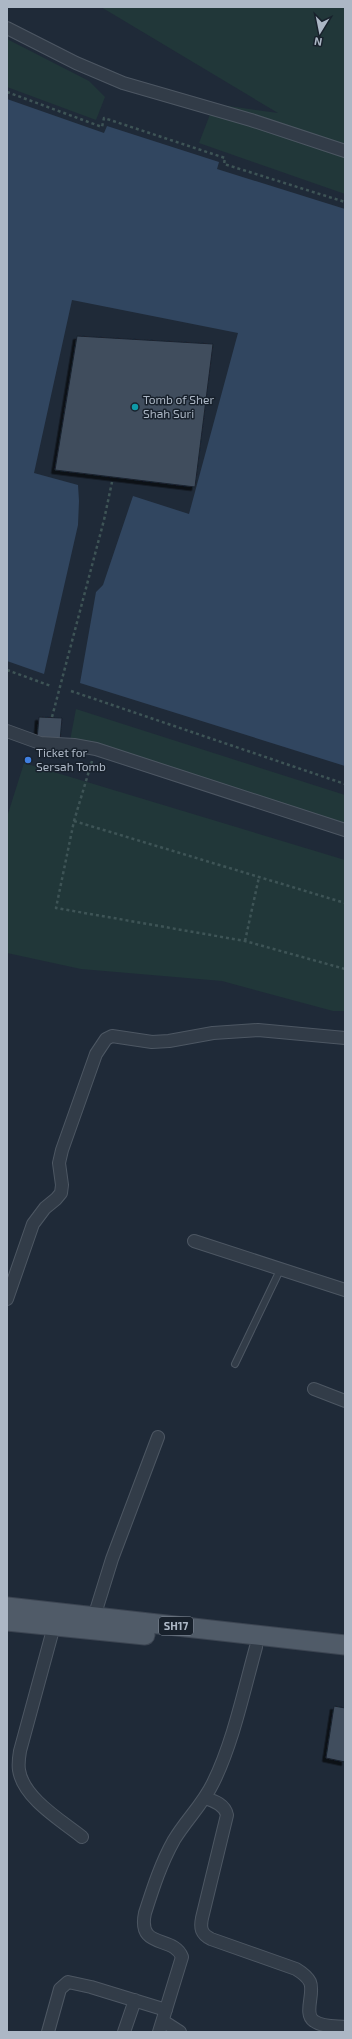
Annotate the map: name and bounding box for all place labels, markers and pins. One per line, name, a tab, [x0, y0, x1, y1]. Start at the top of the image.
place label: Tomb of Sher Shah Suri	[143, 392, 214, 420]
marker: Tomb of Sher Shah Suri	[130, 402, 140, 412]
place label: Ticket for Sersah Tomb	[36, 745, 106, 773]
marker: Ticket for Sersah Tomb	[23, 755, 33, 765]

